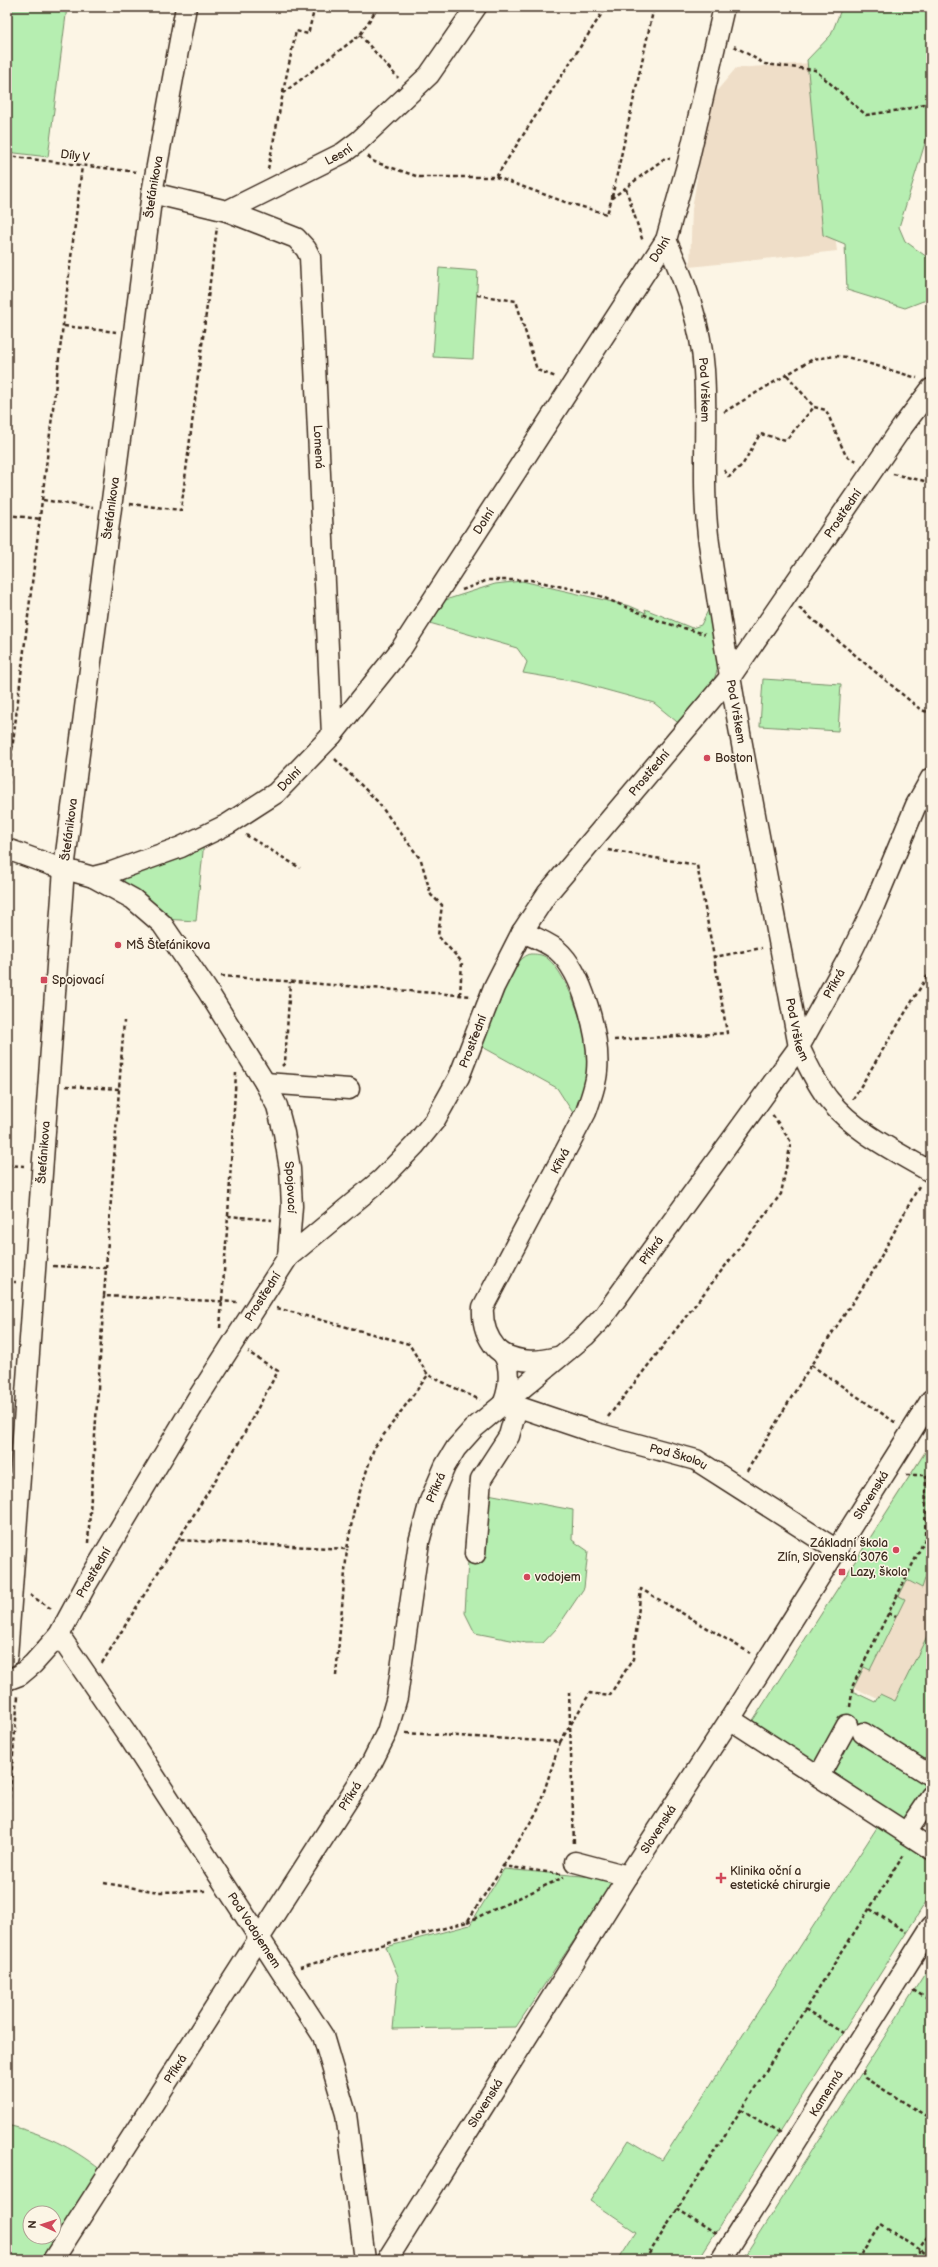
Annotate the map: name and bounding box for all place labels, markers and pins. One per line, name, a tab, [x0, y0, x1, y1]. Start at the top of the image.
place label: Boston	[715, 751, 753, 766]
marker: Boston	[702, 753, 712, 763]
place label: MŠ Štefánikova	[126, 937, 210, 953]
marker: MŠ Štefánikova	[113, 940, 123, 950]
place label: Spojovací	[52, 973, 104, 988]
marker: Spojovací	[39, 975, 49, 985]
place label: Základní škola Zlín, Slovenská 3076	[777, 1536, 888, 1565]
marker: Základní škola Zlín, Slovenská 3076	[891, 1545, 901, 1555]
place label: Lazy, škola	[850, 1565, 908, 1580]
marker: Lazy, škola	[837, 1567, 847, 1577]
place label: vodojem	[534, 1570, 581, 1585]
marker: vodojem	[522, 1572, 532, 1582]
place label: Klinika oční a estetické chirurgie	[730, 1864, 830, 1893]
marker: Klinika oční a estetické chirurgie	[715, 1872, 727, 1884]

